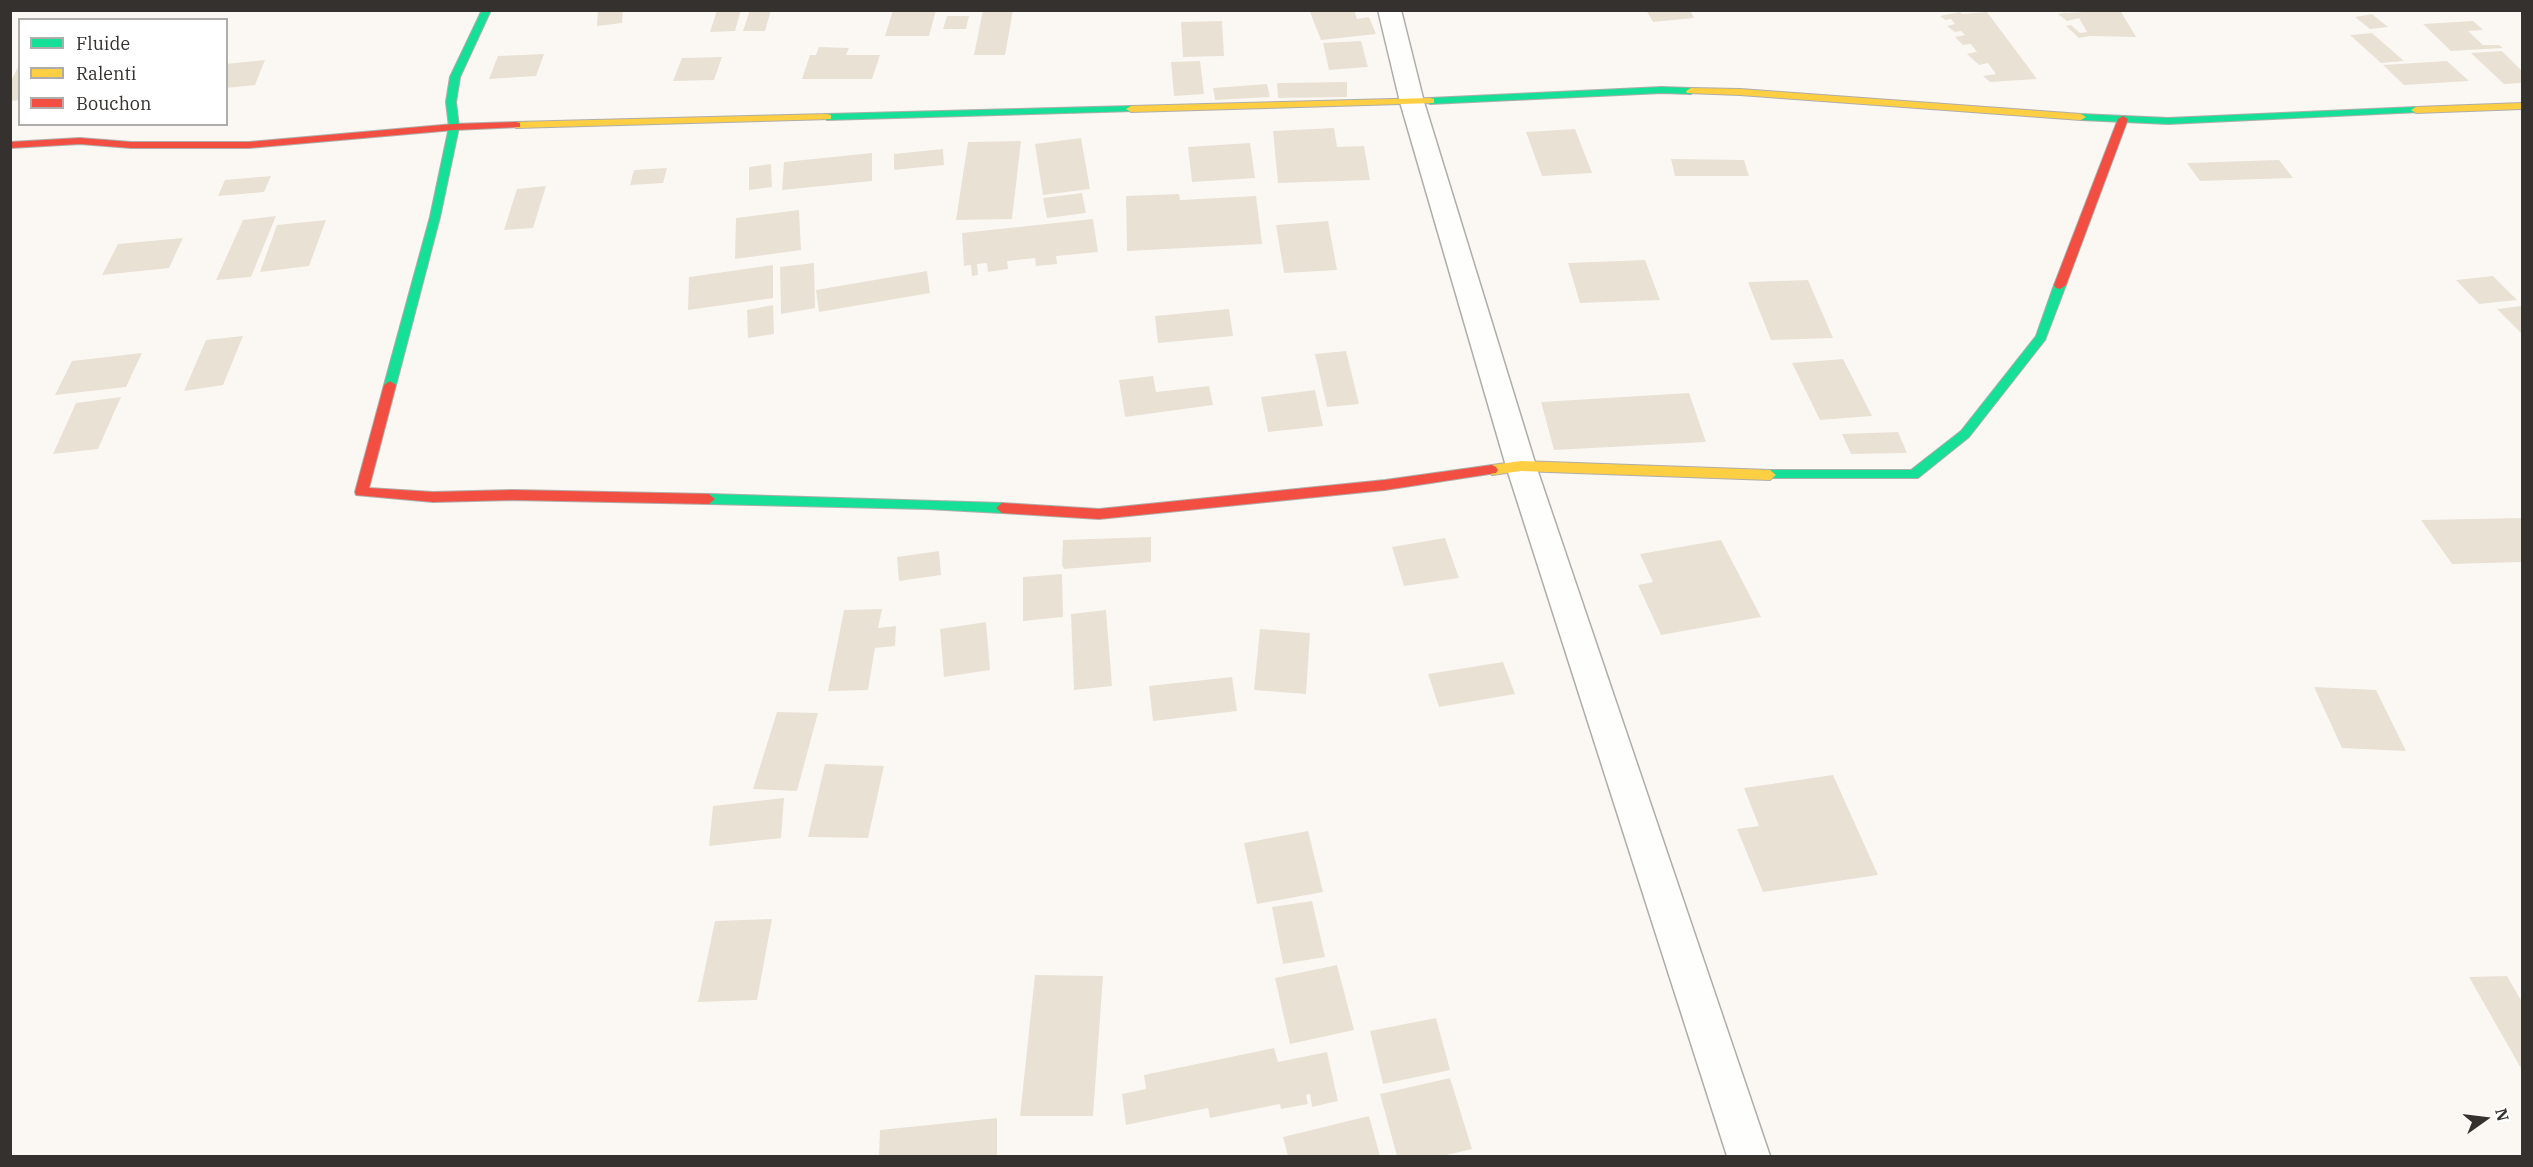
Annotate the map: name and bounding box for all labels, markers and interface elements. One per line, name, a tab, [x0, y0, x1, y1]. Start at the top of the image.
legend	[18, 18, 228, 126]
text: Fluide	[76, 32, 130, 55]
text: Ralenti	[76, 62, 137, 85]
text: Bouchon	[76, 92, 152, 115]
north arrow	[2455, 1089, 2515, 1149]
text: N	[2491, 1106, 2514, 1123]

